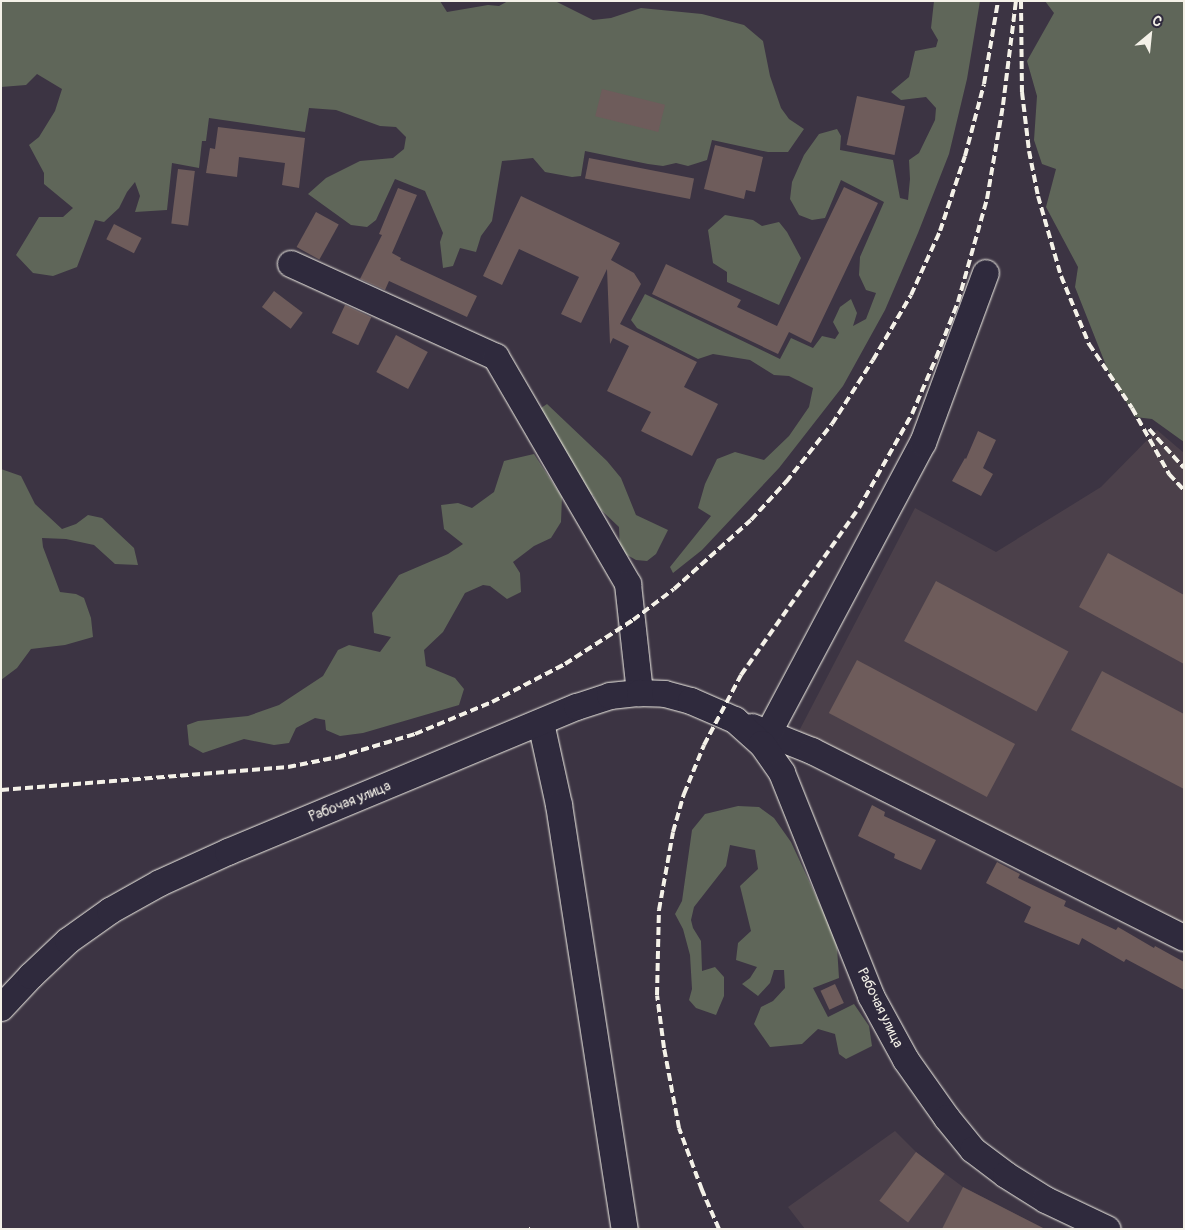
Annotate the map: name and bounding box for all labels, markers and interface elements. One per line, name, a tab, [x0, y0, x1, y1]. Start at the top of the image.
north arrow	[1125, 10, 1175, 60]
text: С	[1149, 12, 1165, 31]
street label: Рабочая улица	[307, 778, 393, 826]
street label: Рабочая улица	[853, 965, 907, 1051]

